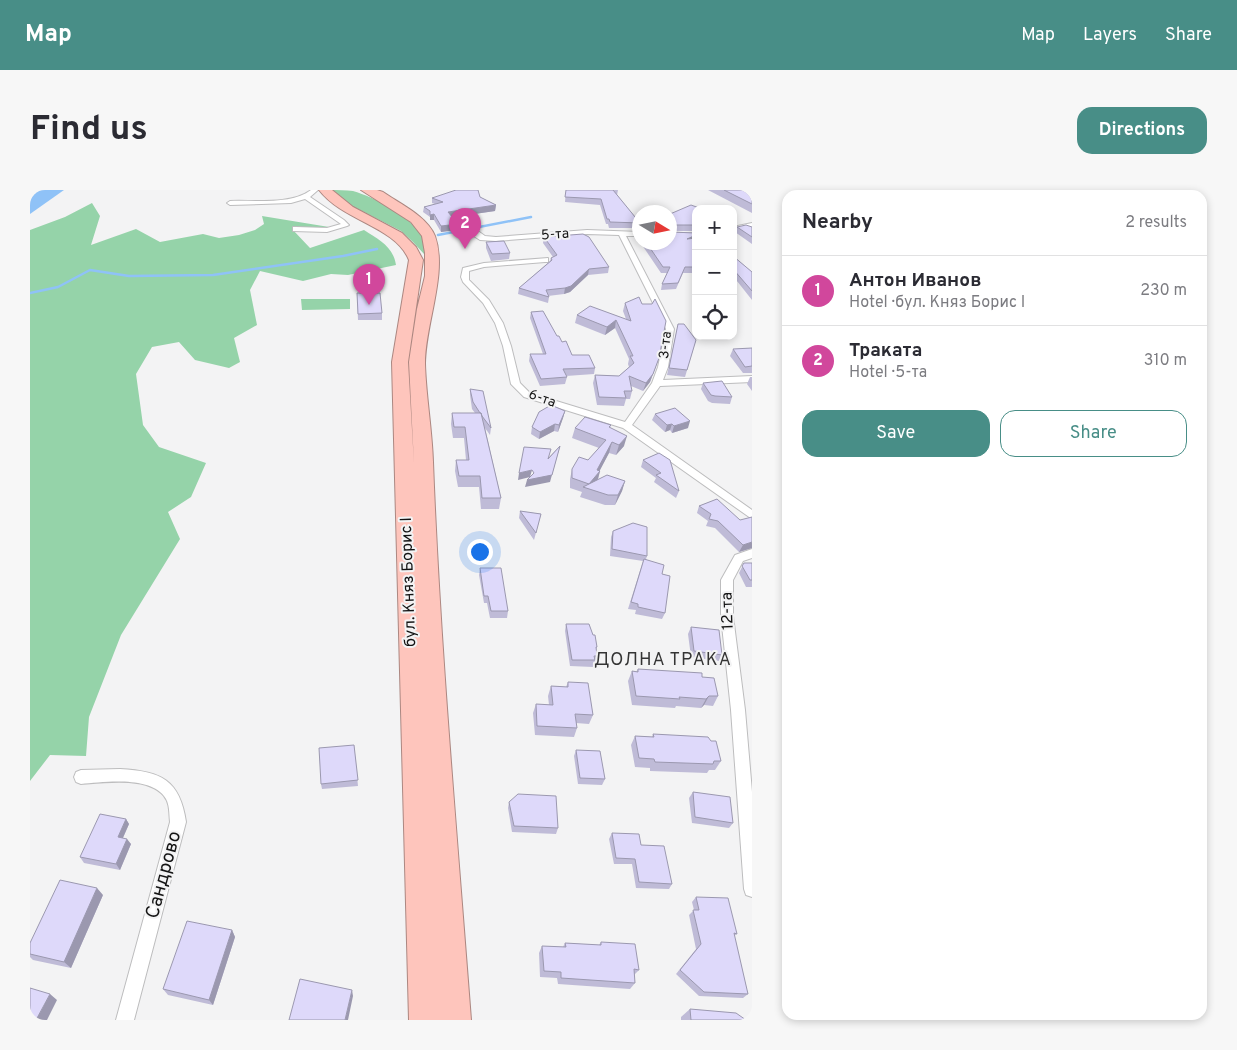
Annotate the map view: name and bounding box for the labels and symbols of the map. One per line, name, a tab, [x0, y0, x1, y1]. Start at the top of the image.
north arrow	[632, 205, 677, 250]
pin: 2	[449, 208, 481, 249]
street label: 5-та	[540, 226, 570, 244]
pin: 1	[353, 264, 385, 305]
street label: 3-та	[656, 330, 676, 360]
street label: 6-та	[526, 386, 558, 412]
street label: бул. Княз Борис I	[397, 517, 421, 647]
your location	[467, 539, 493, 565]
street label: 12-та	[717, 592, 739, 630]
district label: ДОЛНА ТРАКА	[594, 649, 732, 672]
street label: Сандрово	[141, 829, 187, 921]

